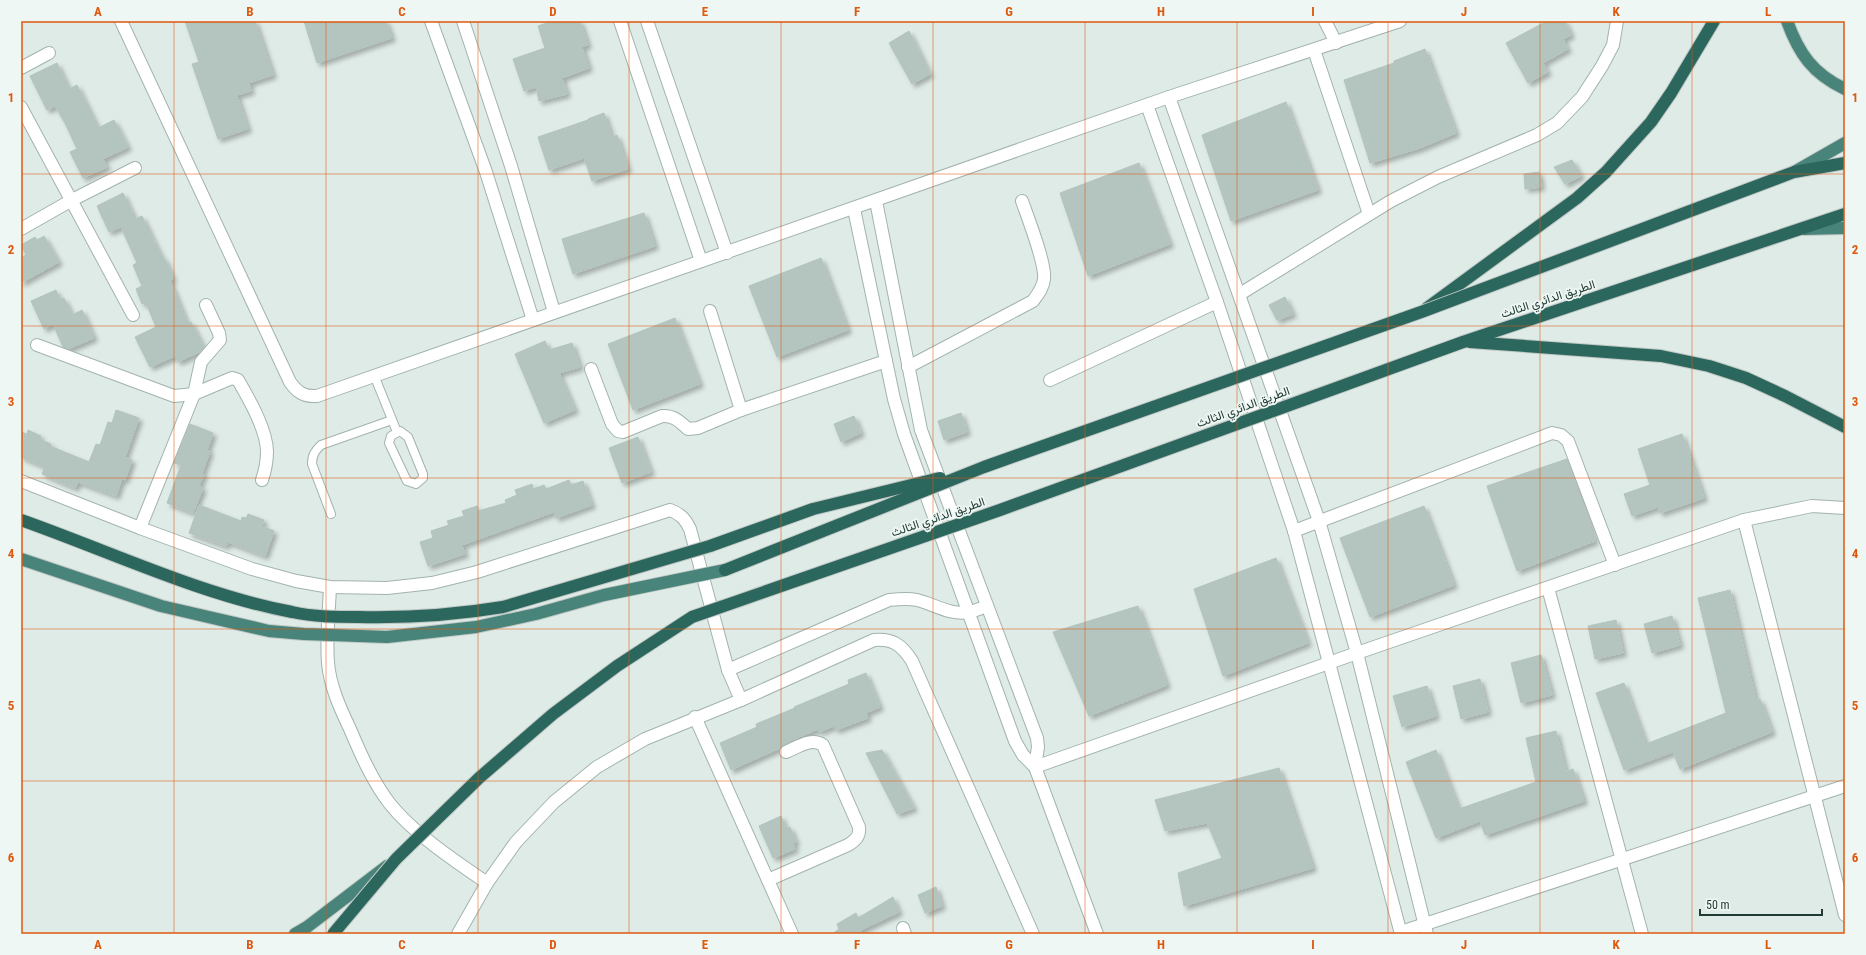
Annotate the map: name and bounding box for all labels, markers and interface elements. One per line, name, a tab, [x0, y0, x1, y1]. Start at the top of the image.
text: A	[94, 4, 102, 19]
text: B	[246, 4, 254, 19]
text: C	[398, 4, 406, 19]
text: D	[549, 4, 557, 19]
text: E	[702, 4, 709, 19]
text: F	[854, 4, 860, 19]
text: G	[1005, 4, 1013, 19]
text: H	[1157, 4, 1165, 19]
text: I	[1311, 4, 1315, 19]
text: J	[1461, 4, 1467, 19]
text: K	[1612, 4, 1620, 19]
text: L	[1765, 4, 1771, 19]
text: 1	[8, 90, 14, 105]
text: 1	[1852, 90, 1858, 105]
text: 2	[8, 242, 15, 257]
text: 2	[1852, 242, 1859, 257]
street label: الطريق الدائري الثالث	[1499, 277, 1598, 324]
street label: الطريق الدائري الثالث	[1194, 384, 1293, 433]
text: 3	[8, 394, 14, 409]
text: 3	[1852, 394, 1858, 409]
street label: الطريق الدائري الثالث	[889, 494, 988, 542]
text: 4	[8, 546, 15, 561]
text: 4	[1852, 546, 1859, 561]
text: 5	[8, 698, 15, 713]
text: 5	[1852, 698, 1859, 713]
text: 6	[8, 850, 15, 865]
text: 6	[1852, 850, 1859, 865]
scale bar	[1700, 891, 1822, 917]
text: 50 m	[1706, 898, 1730, 912]
text: A	[94, 937, 102, 952]
text: B	[246, 937, 254, 952]
text: C	[398, 937, 406, 952]
text: D	[549, 937, 557, 952]
text: E	[702, 937, 709, 952]
text: F	[854, 937, 860, 952]
text: G	[1005, 937, 1013, 952]
text: H	[1157, 937, 1165, 952]
text: I	[1311, 937, 1315, 952]
text: J	[1461, 937, 1467, 952]
text: K	[1612, 937, 1620, 952]
text: L	[1765, 937, 1771, 952]

